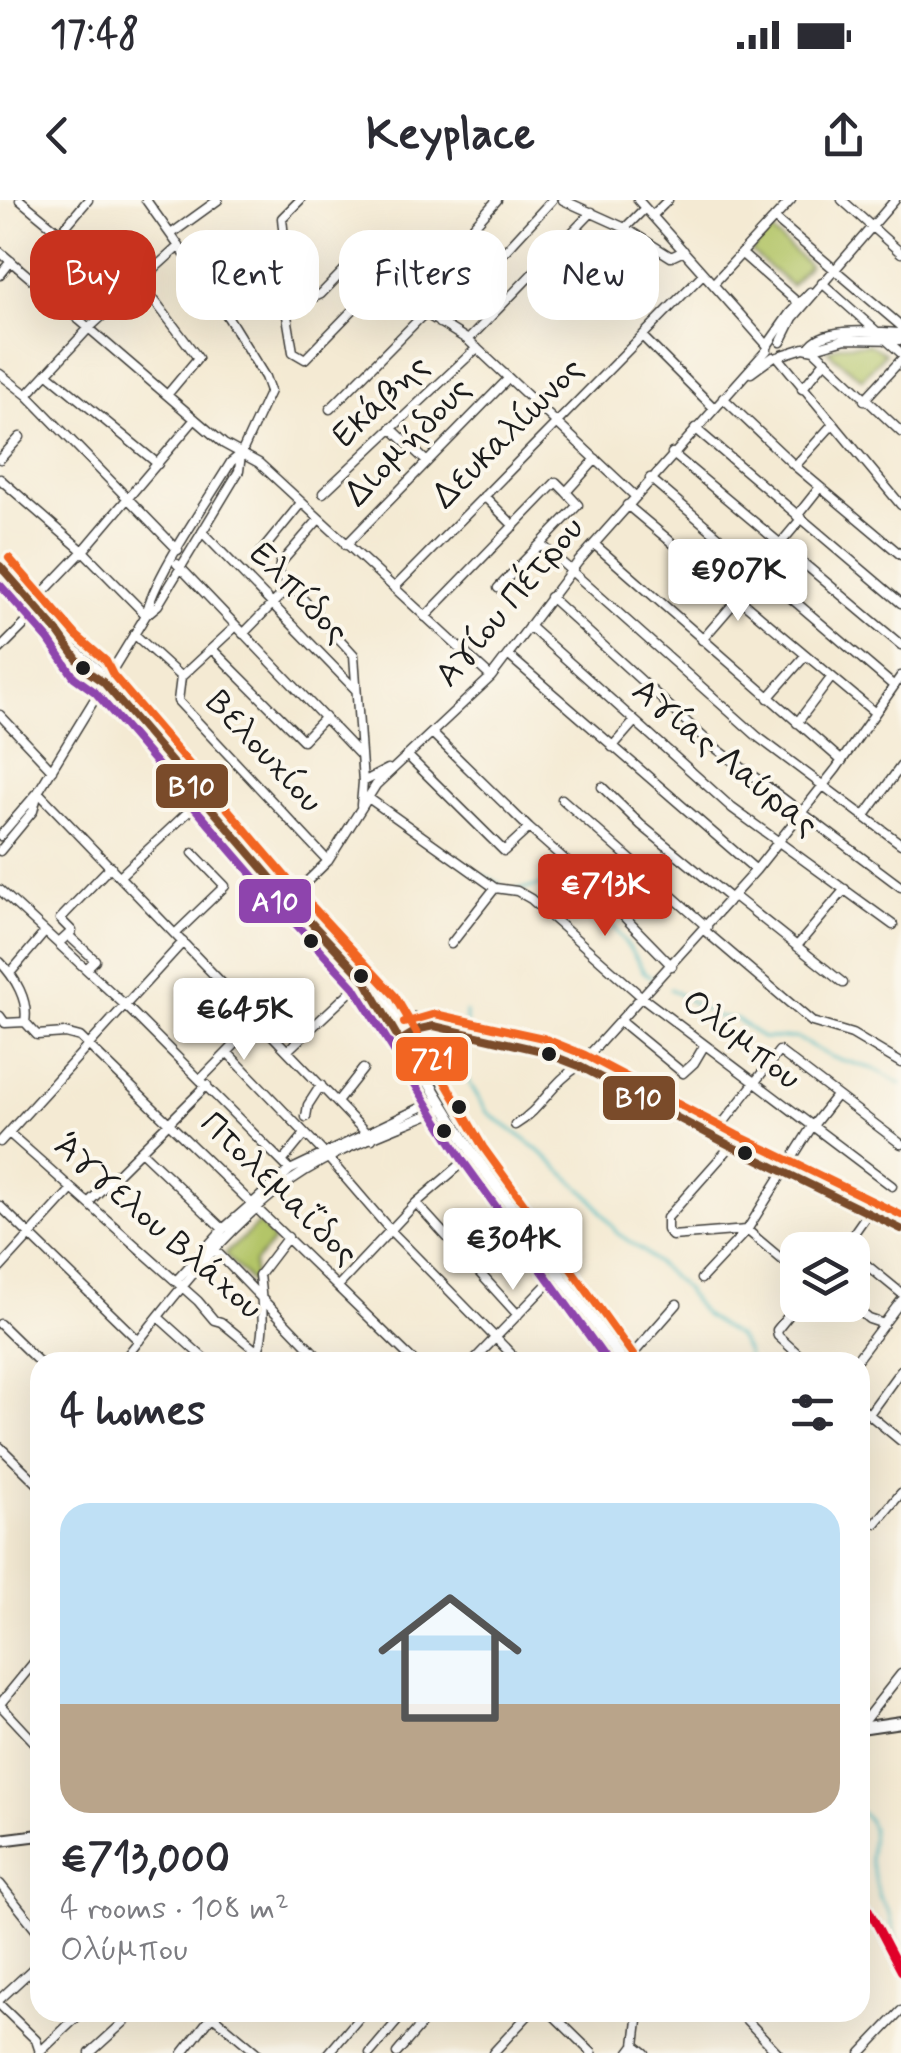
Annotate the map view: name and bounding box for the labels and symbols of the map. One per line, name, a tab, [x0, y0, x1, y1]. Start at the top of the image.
street label: Εκάβης	[322, 344, 440, 458]
street label: Δευκαλίωνος	[422, 347, 594, 519]
street label: Διομήδους	[335, 367, 481, 517]
street label: Αγίου Πέτρου	[425, 507, 595, 697]
street label: Ελπίδος	[239, 532, 359, 654]
pin: €907K	[668, 539, 808, 624]
unlabelled marker	[73, 658, 93, 678]
street label: Αγίας Λαύρας	[622, 668, 828, 848]
street label: Βελουχίου	[195, 681, 333, 823]
line badge: Β10	[154, 762, 230, 810]
text: Β10	[169, 770, 215, 807]
pin: €713K	[535, 854, 675, 939]
line badge: Α10	[237, 877, 313, 925]
text: Α10	[252, 885, 298, 922]
unlabelled marker	[301, 931, 321, 951]
unlabelled marker	[351, 966, 371, 986]
pin: €645K	[174, 978, 314, 1063]
street label: Ολύμπου	[672, 979, 810, 1101]
line badge: 721	[394, 1035, 470, 1083]
text: 721	[411, 1043, 453, 1080]
unlabelled marker	[539, 1044, 559, 1064]
line badge: Β10	[601, 1074, 677, 1122]
text: Β10	[616, 1081, 662, 1118]
unlabelled marker	[449, 1097, 469, 1117]
street label: Πτολεμαΐδος	[190, 1102, 368, 1276]
unlabelled marker	[434, 1121, 454, 1141]
street label: Άγγελου Βλάχου	[44, 1124, 272, 1330]
unlabelled marker	[735, 1143, 755, 1163]
pin: €304K	[443, 1208, 583, 1293]

